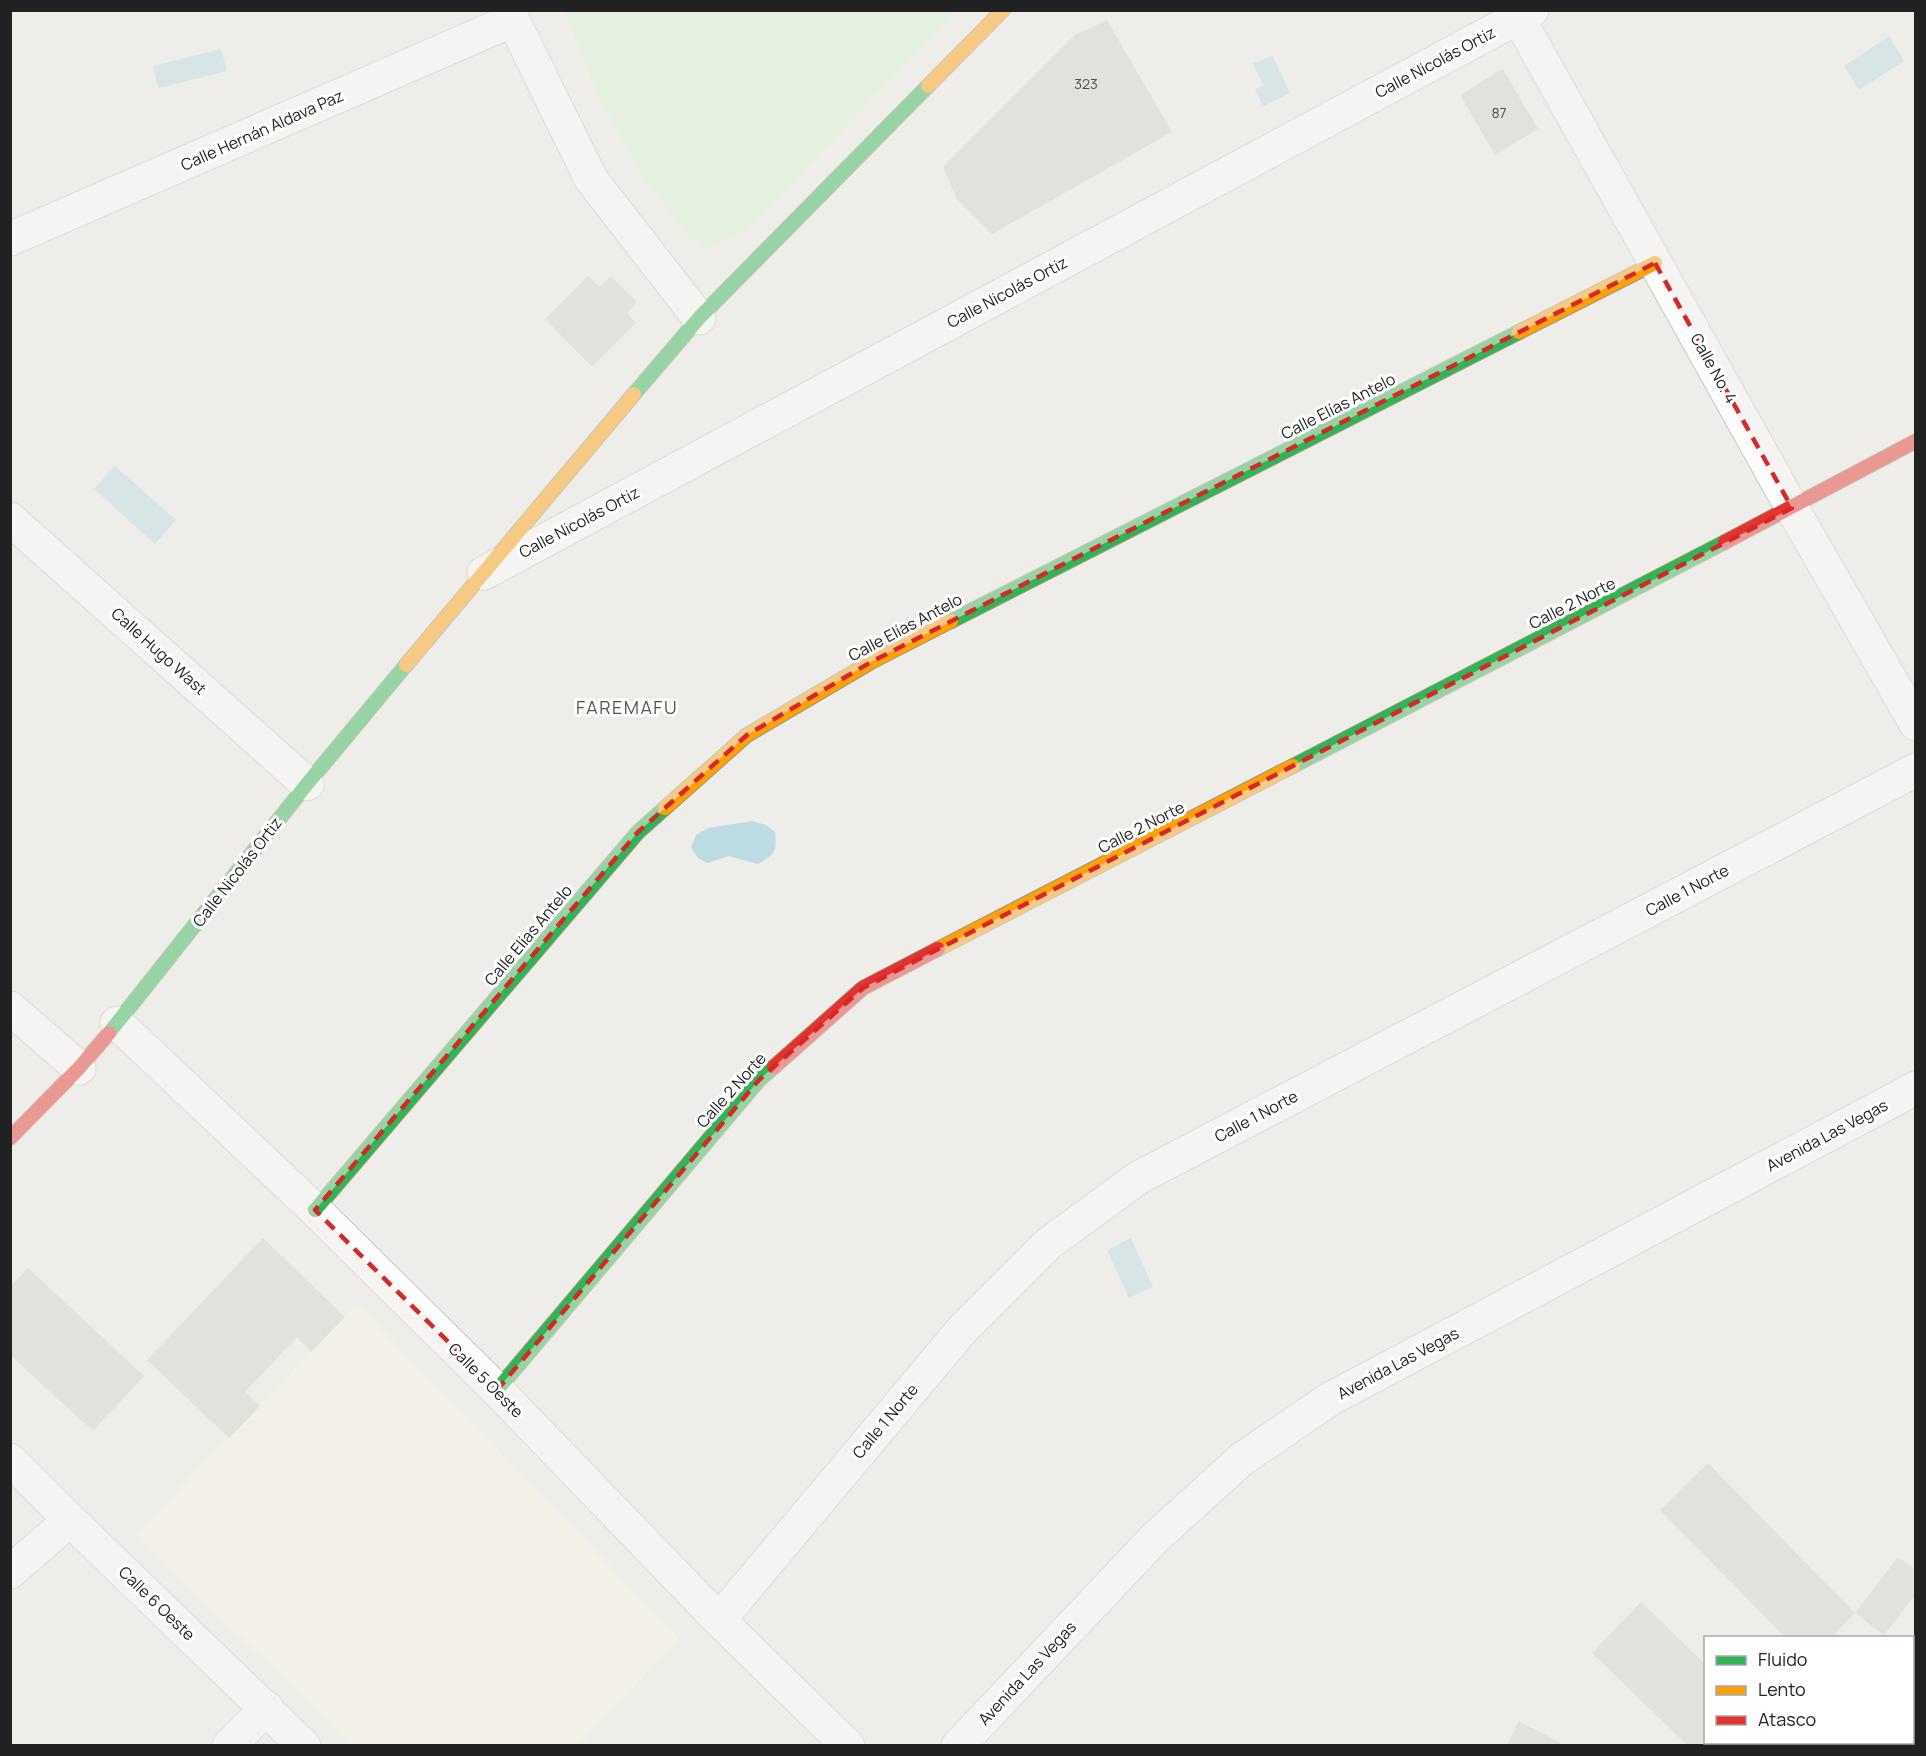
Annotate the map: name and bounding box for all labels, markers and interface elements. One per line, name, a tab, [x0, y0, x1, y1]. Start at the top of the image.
street label: Calle Nicolás Ortiz	[1371, 21, 1499, 103]
house number: 323	[1074, 74, 1098, 93]
street label: Calle Hernán Aldava Paz	[177, 84, 347, 176]
house number: 87	[1491, 103, 1507, 122]
street label: Calle Nicolás Ortiz	[943, 251, 1071, 333]
street label: Calle No. 4	[1686, 329, 1742, 407]
street label: Calle Elías Antelo	[1277, 368, 1399, 444]
street label: Calle Nicolás Ortiz	[515, 481, 643, 563]
street label: Calle 2 Norte	[1525, 572, 1619, 634]
street label: Calle Elías Antelo	[844, 588, 966, 666]
street label: Calle Hugo Wast	[107, 602, 211, 700]
district label: FAREMAFU	[576, 695, 678, 719]
street label: Calle 2 Norte	[1094, 796, 1188, 858]
street label: Calle Nicolás Ortiz	[187, 813, 287, 931]
street label: Calle 1 Norte	[1641, 859, 1733, 921]
street label: Calle Elías Antelo	[479, 880, 577, 990]
street label: Calle 2 Norte	[691, 1048, 771, 1132]
street label: Calle 1 Norte	[1210, 1085, 1302, 1147]
street label: Avenida Las Vegas	[1762, 1094, 1892, 1176]
street label: Avenida Las Vegas	[1333, 1322, 1463, 1404]
street label: Calle 5 Oeste	[444, 1338, 528, 1422]
street label: Calle 1 Norte	[847, 1379, 923, 1463]
street label: Calle 6 Oeste	[114, 1561, 200, 1645]
street label: Avenida Las Vegas	[973, 1616, 1081, 1730]
legend	[1704, 1636, 1914, 1744]
text: Fluido	[1758, 1647, 1807, 1671]
text: Lento	[1758, 1677, 1806, 1701]
text: Atasco	[1758, 1707, 1816, 1731]

